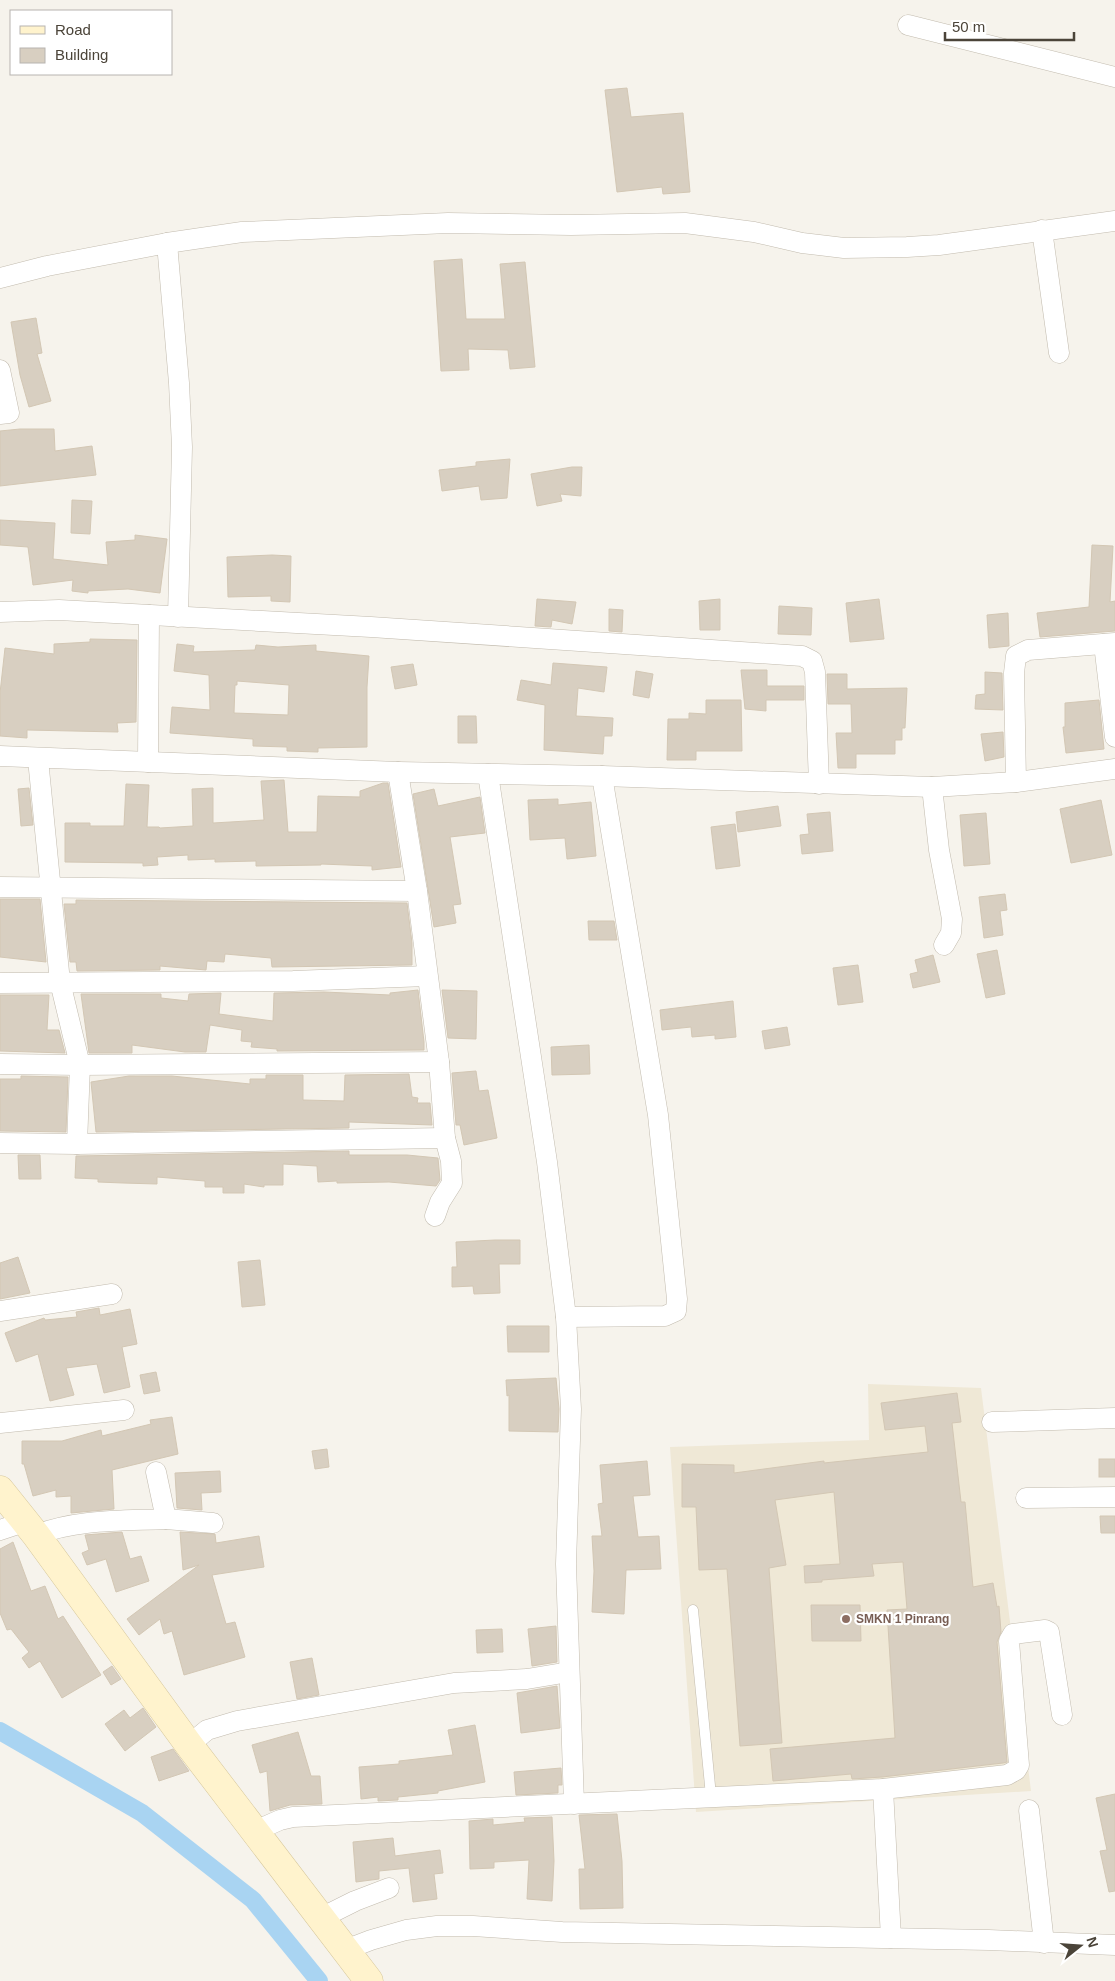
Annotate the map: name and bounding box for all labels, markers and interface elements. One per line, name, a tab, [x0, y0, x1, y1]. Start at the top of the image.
legend	[10, 10, 172, 75]
scale bar	[945, 10, 1074, 42]
text: 50 m	[952, 18, 985, 35]
text: Road	[55, 21, 91, 38]
text: Building	[55, 46, 108, 63]
place label: SMKN 1 Pinrang	[856, 1612, 949, 1626]
marker: SMKN 1 Pinrang	[840, 1613, 852, 1625]
north arrow	[1055, 1921, 1105, 1971]
text: N	[1083, 1935, 1102, 1949]

